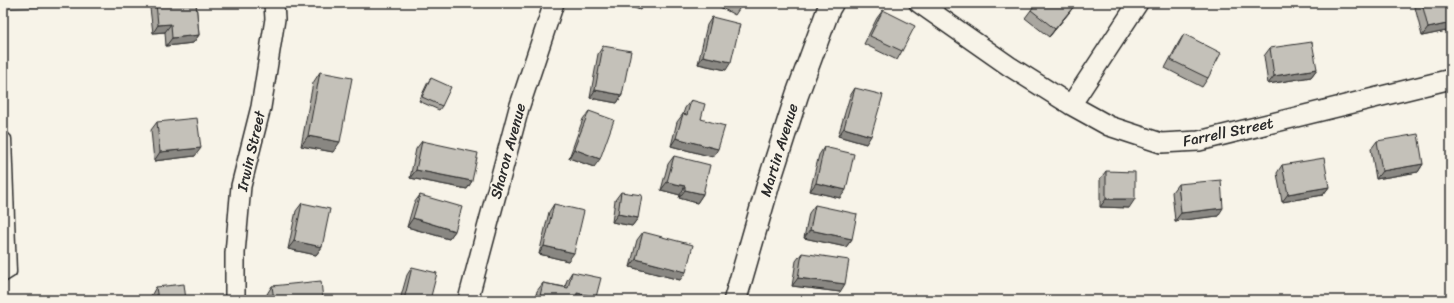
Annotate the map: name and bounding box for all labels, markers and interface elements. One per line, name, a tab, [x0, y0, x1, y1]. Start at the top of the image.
street label: Sharon Avenue	[483, 100, 533, 202]
street label: Martin Avenue	[752, 100, 806, 200]
street label: Irwin Street	[229, 107, 273, 195]
street label: Farrell Street	[1180, 110, 1276, 154]

